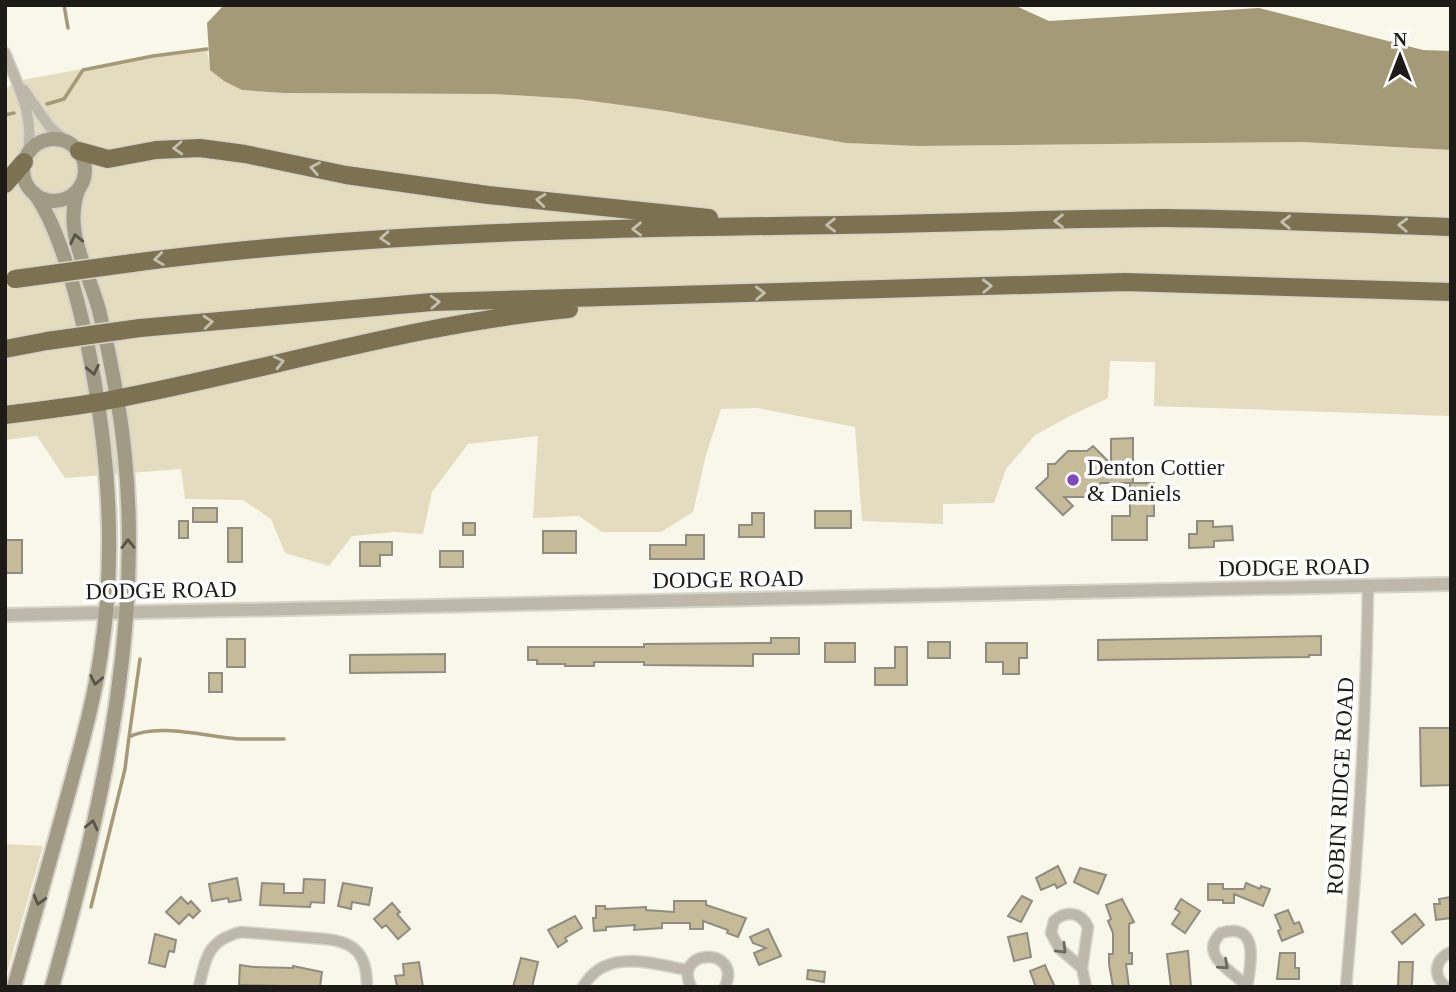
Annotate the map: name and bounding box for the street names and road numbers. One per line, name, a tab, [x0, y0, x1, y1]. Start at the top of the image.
street label: DODGE ROAD	[1218, 554, 1370, 581]
street label: DODGE ROAD	[652, 566, 804, 593]
street label: DODGE ROAD	[85, 577, 237, 604]
street label: ROBIN RIDGE ROAD	[1322, 676, 1359, 896]

